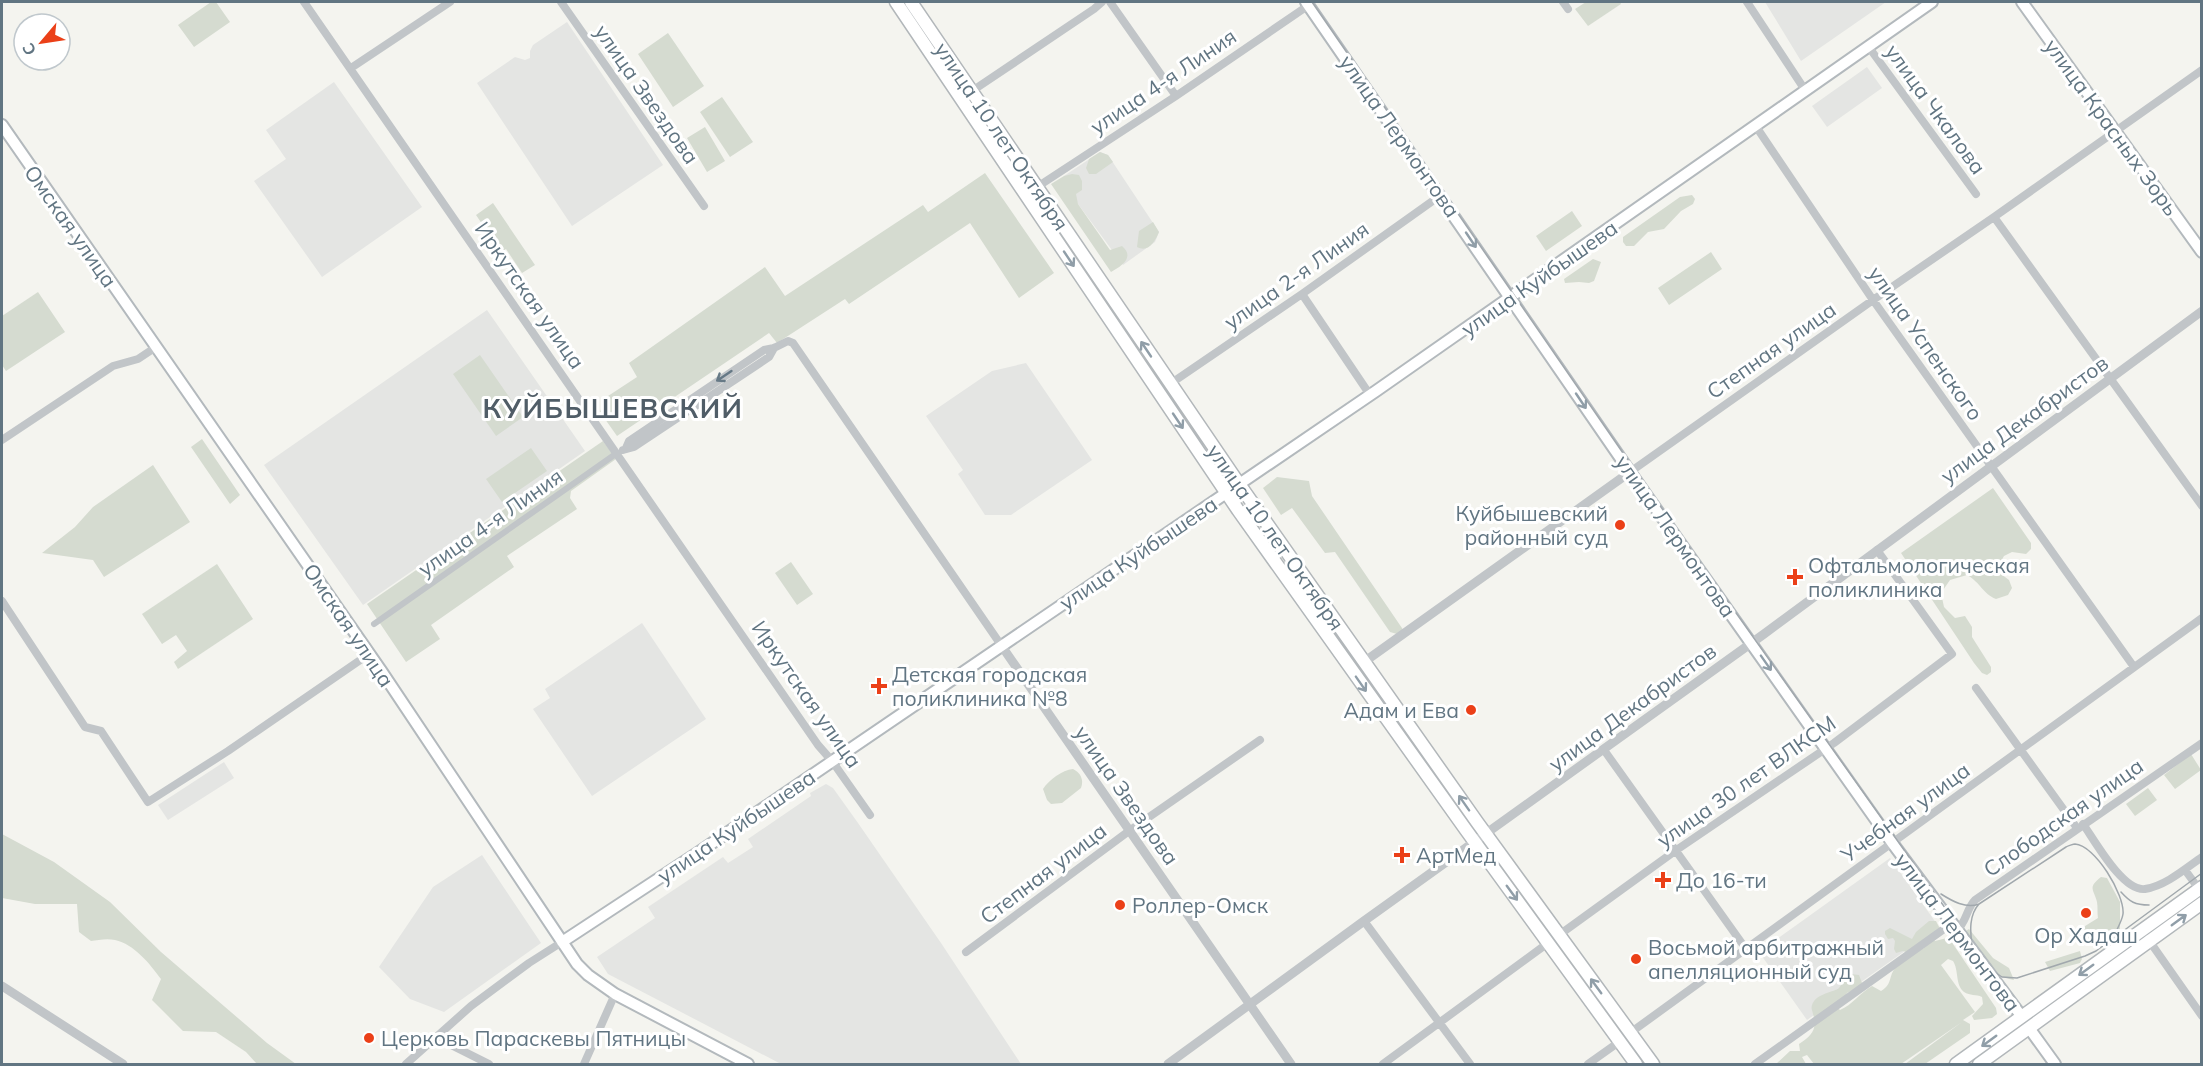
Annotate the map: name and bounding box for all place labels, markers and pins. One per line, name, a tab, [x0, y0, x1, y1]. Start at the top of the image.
place label: Куйбышевский районный суд	[1456, 500, 1608, 550]
marker: Куйбышевский районный суд	[1613, 518, 1627, 532]
place label: Офтальмологическая поликлиника	[1808, 552, 2030, 602]
marker: Офтальмологическая поликлиника	[1786, 568, 1804, 586]
place label: Детская городская поликлиника №8	[892, 661, 1087, 711]
marker: Детская городская поликлиника №8	[870, 677, 888, 695]
place label: Адам и Ева	[1344, 697, 1459, 723]
marker: Адам и Ева	[1464, 703, 1478, 717]
place label: АртМед	[1416, 842, 1496, 868]
marker: АртМед	[1393, 846, 1411, 864]
place label: До 16-ти	[1676, 867, 1767, 893]
marker: До 16-ти	[1654, 871, 1672, 889]
place label: Роллер-Омск	[1132, 892, 1269, 918]
marker: Роллер-Омск	[1113, 898, 1127, 912]
marker: Ор Хадаш	[2079, 906, 2093, 920]
place label: Ор Хадаш	[2034, 922, 2138, 948]
place label: Восьмой арбитражный апелляционный суд	[1648, 934, 1884, 984]
marker: Восьмой арбитражный апелляционный суд	[1629, 952, 1643, 966]
place label: Церковь Параскевы Пятницы	[381, 1025, 686, 1051]
marker: Церковь Параскевы Пятницы	[362, 1031, 376, 1045]

